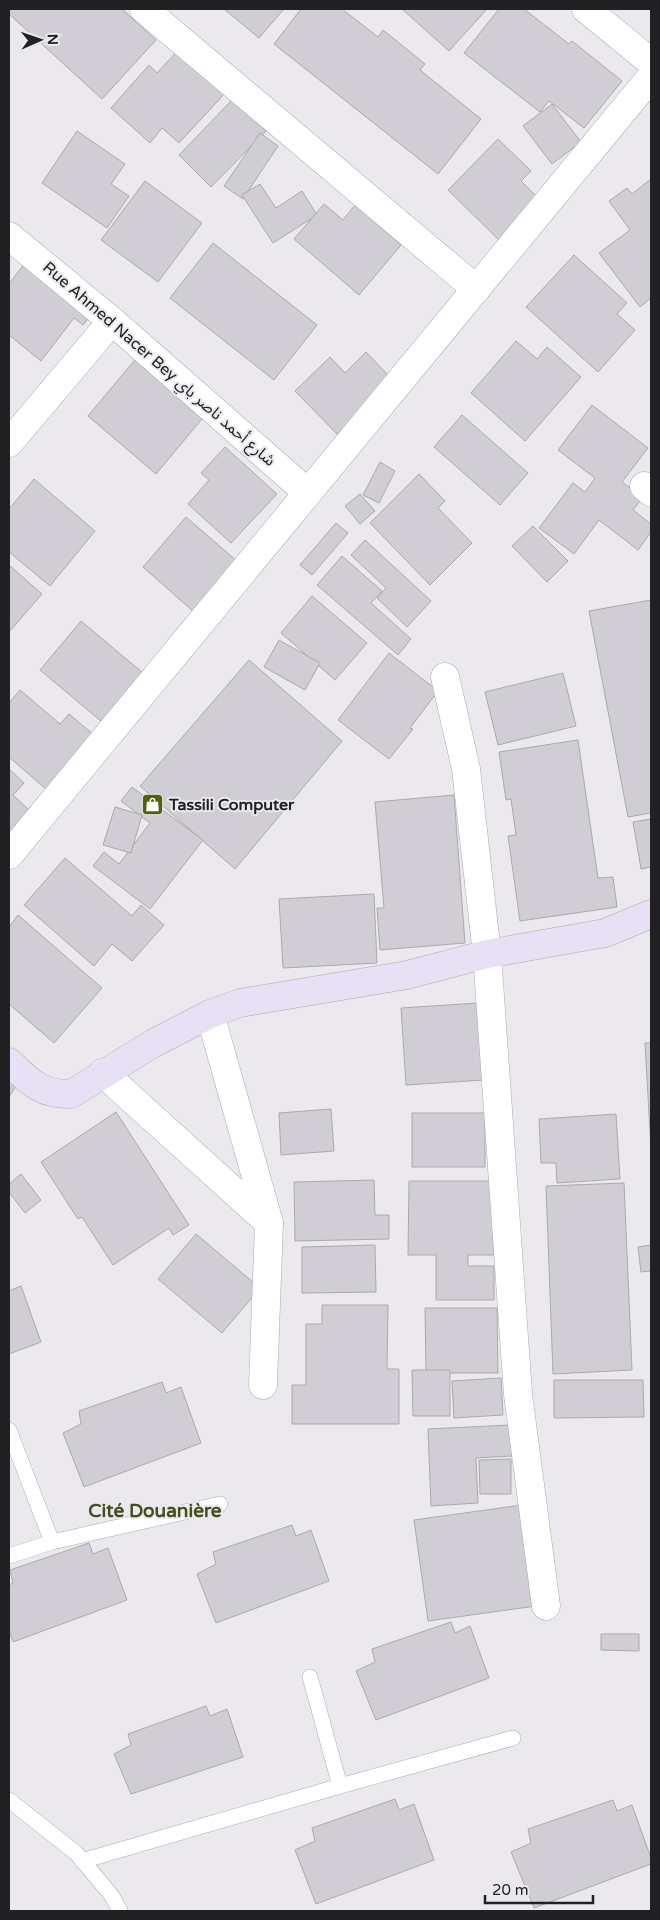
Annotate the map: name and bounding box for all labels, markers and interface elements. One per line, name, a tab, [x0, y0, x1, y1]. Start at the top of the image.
north arrow	[15, 15, 65, 65]
text: N	[44, 34, 61, 45]
street label: Rue Ahmed Nacer Bey شارع أحمد ناصر باي	[37, 257, 279, 472]
shop icon: Tassili Computer	[141, 793, 165, 817]
place label: Tassili Computer	[168, 795, 295, 815]
district label: Cité Douanière	[88, 1500, 222, 1522]
scale bar	[485, 1872, 592, 1904]
text: 20 m	[492, 1881, 529, 1899]

